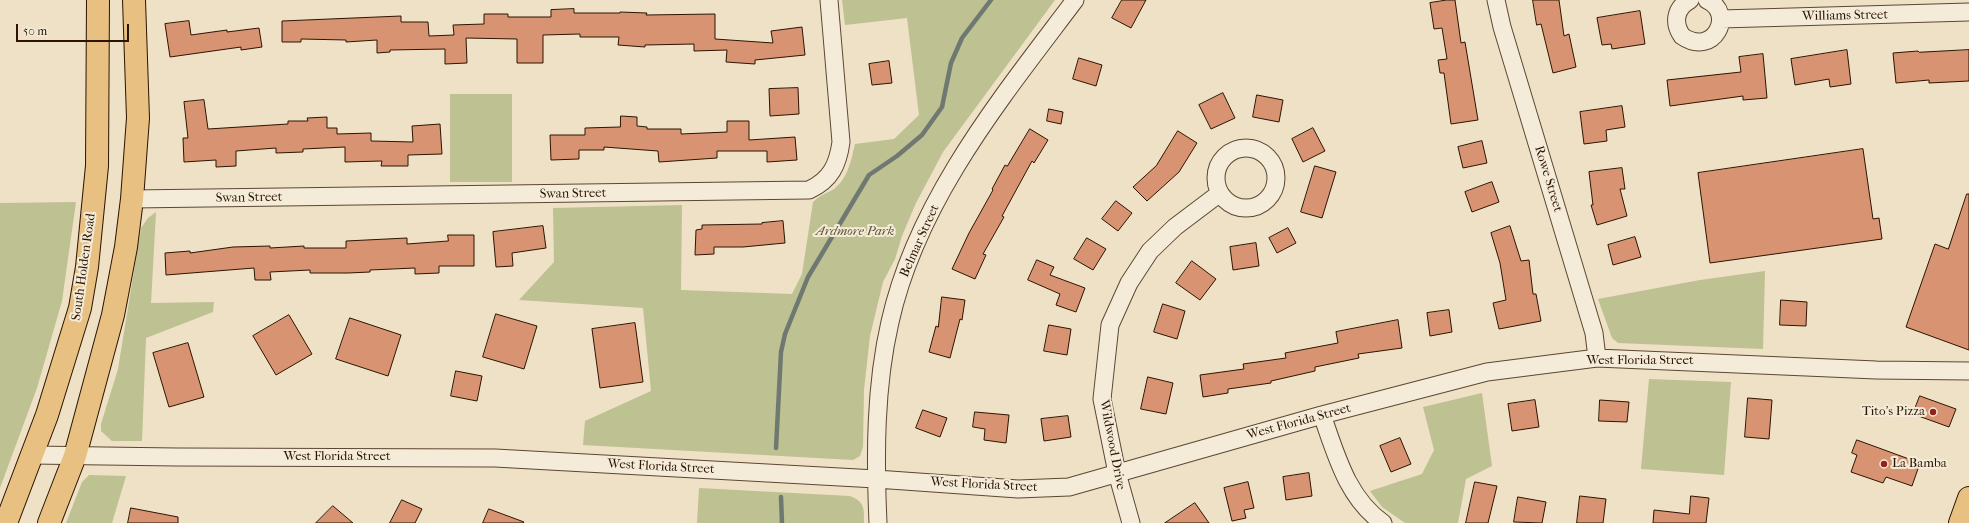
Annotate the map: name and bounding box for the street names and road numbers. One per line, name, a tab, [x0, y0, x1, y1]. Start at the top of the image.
street label: Williams Street	[1802, 7, 1888, 25]
street label: Rowe Street	[1531, 144, 1565, 214]
street label: Swan Street	[540, 186, 606, 202]
street label: Swan Street	[216, 190, 282, 206]
street label: Belmar Street	[897, 202, 943, 280]
street label: South Holden Road	[69, 212, 99, 322]
street label: West Florida Street	[1586, 353, 1694, 369]
street label: Wildwood Drive	[1096, 399, 1128, 491]
street label: West Florida Street	[1245, 401, 1353, 443]
street label: West Florida Street	[283, 449, 391, 465]
street label: West Florida Street	[607, 456, 715, 478]
street label: West Florida Street	[930, 474, 1038, 496]

